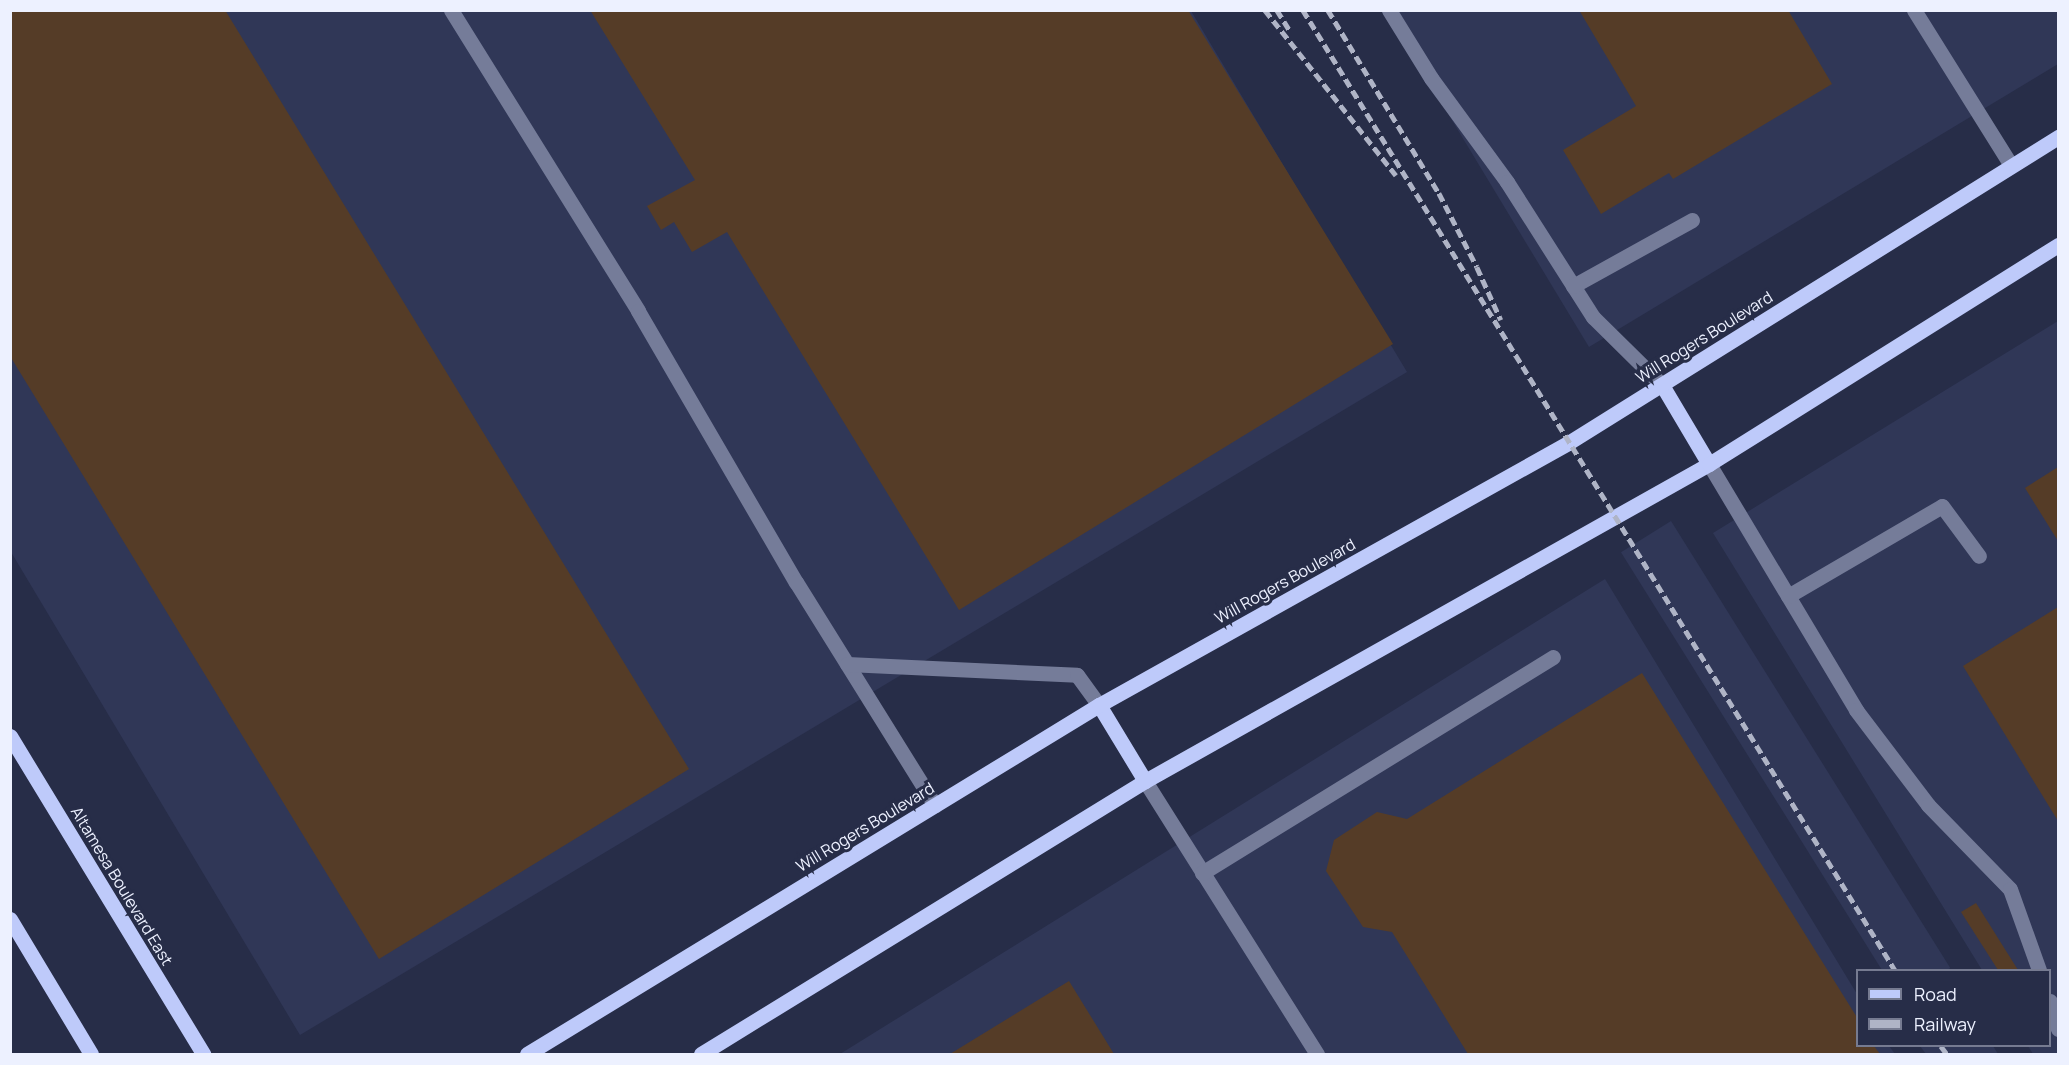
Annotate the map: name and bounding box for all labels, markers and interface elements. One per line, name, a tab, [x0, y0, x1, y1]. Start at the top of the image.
street label: Will Rogers Boulevard	[1632, 287, 1776, 387]
street label: Will Rogers Boulevard	[1211, 534, 1359, 628]
street label: Will Rogers Boulevard	[792, 778, 938, 876]
street label: Altamesa Boulevard East	[67, 803, 177, 969]
legend	[1856, 969, 2051, 1047]
text: Road	[1914, 982, 1957, 1006]
text: Railway	[1914, 1012, 1976, 1036]

